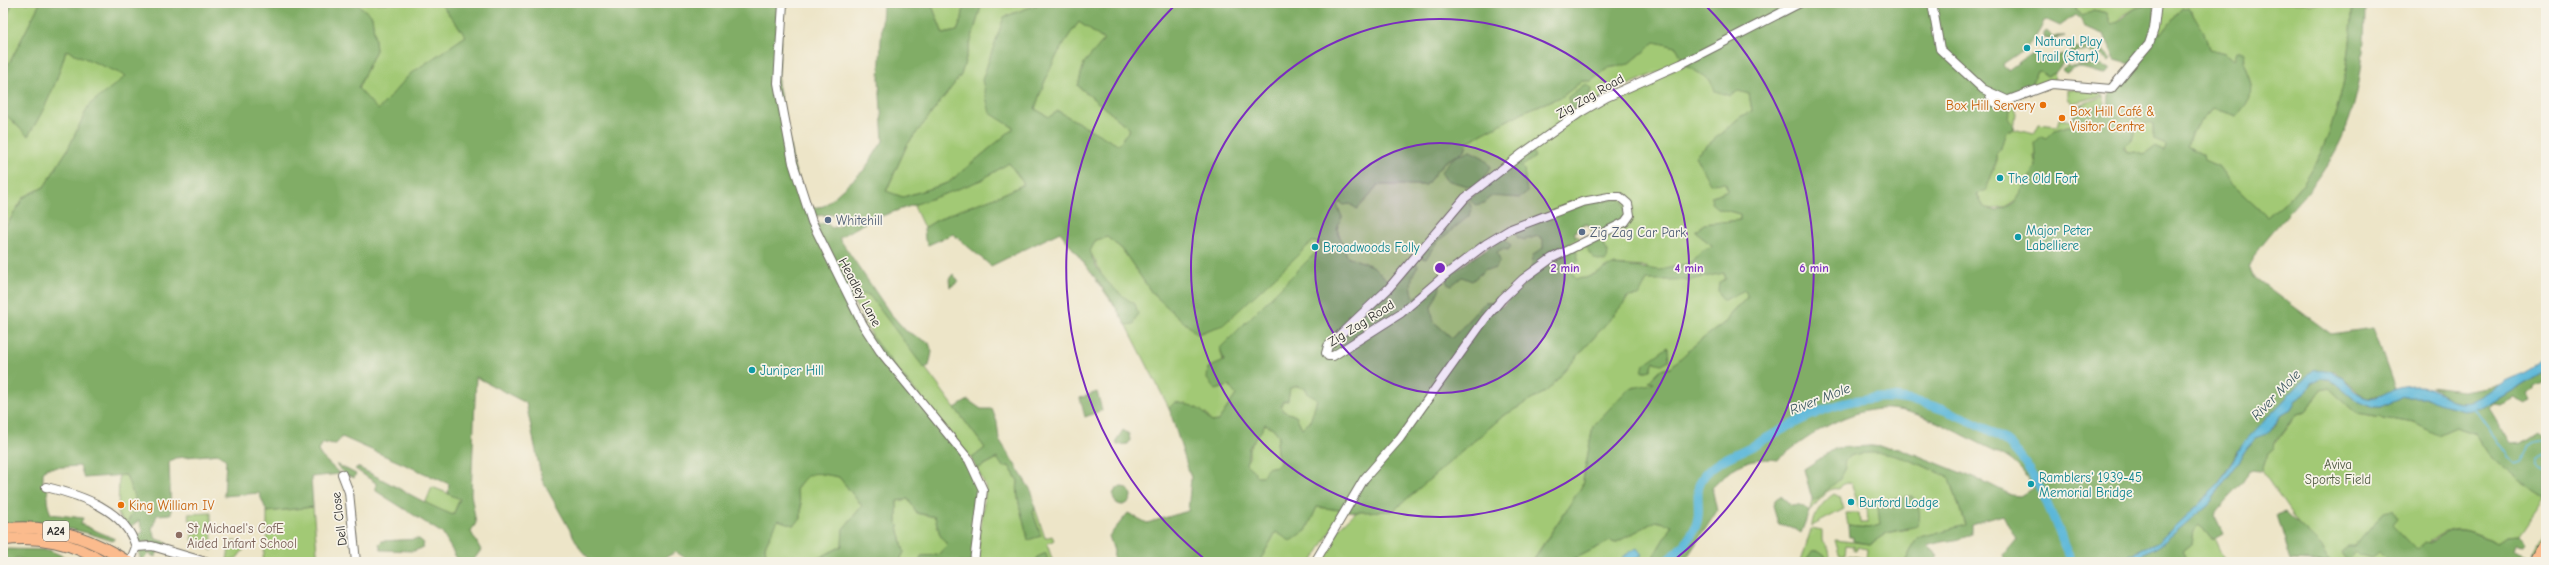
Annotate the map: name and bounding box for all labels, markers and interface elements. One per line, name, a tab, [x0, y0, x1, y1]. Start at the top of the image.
place label: Natural Play Trail (Start)	[2035, 34, 2102, 64]
marker: Natural Play Trail (Start)	[2022, 43, 2032, 53]
street label: Zig Zag Road	[1554, 71, 1626, 121]
place label: Box Hill Servery	[1946, 98, 2035, 113]
marker: Box Hill Servery	[2038, 100, 2048, 110]
place label: Box Hill Café & Visitor Centre	[2070, 104, 2155, 134]
marker: Box Hill Café & Visitor Centre	[2057, 113, 2067, 123]
place label: The Old Fort	[2008, 171, 2079, 186]
marker: The Old Fort	[1995, 173, 2005, 183]
place label: Whitehill	[836, 213, 883, 228]
marker: Whitehill	[823, 215, 833, 225]
place label: Major Peter Labelliere	[2026, 223, 2092, 253]
place label: Zig Zag Car Park	[1590, 225, 1687, 240]
marker: Zig Zag Car Park	[1577, 227, 1587, 237]
marker: Major Peter Labelliere	[2013, 232, 2023, 242]
place label: Broadwoods Folly	[1323, 240, 1420, 255]
marker: Broadwoods Folly	[1310, 242, 1320, 252]
street label: Headley Lane	[836, 255, 885, 329]
centre of rings	[1433, 261, 1447, 275]
text: 2 min	[1550, 261, 1580, 275]
text: 4 min	[1675, 261, 1703, 275]
text: 6 min	[1799, 261, 1829, 275]
street label: Zig Zag Road	[1325, 297, 1397, 349]
place label: Juniper Hill	[760, 363, 824, 378]
marker: Juniper Hill	[747, 365, 757, 375]
water label: River Mole	[2248, 366, 2304, 424]
water label: River Mole	[1787, 380, 1853, 418]
park label: Aviva Sports Field	[2305, 457, 2371, 487]
place label: Ramblers' 1939-45 Memorial Bridge	[2039, 470, 2142, 500]
marker: Ramblers' 1939-45 Memorial Bridge	[2026, 479, 2036, 489]
street label: Dell Close	[328, 491, 350, 547]
place label: Burford Lodge	[1859, 495, 1939, 510]
marker: Burford Lodge	[1846, 497, 1856, 507]
place label: King William IV	[129, 498, 214, 513]
marker: King William IV	[116, 500, 126, 510]
road number: A24	[43, 521, 69, 541]
place label: St Michael's CofE Aided Infant School	[187, 521, 297, 551]
marker: St Michael's CofE Aided Infant School	[174, 530, 184, 540]

